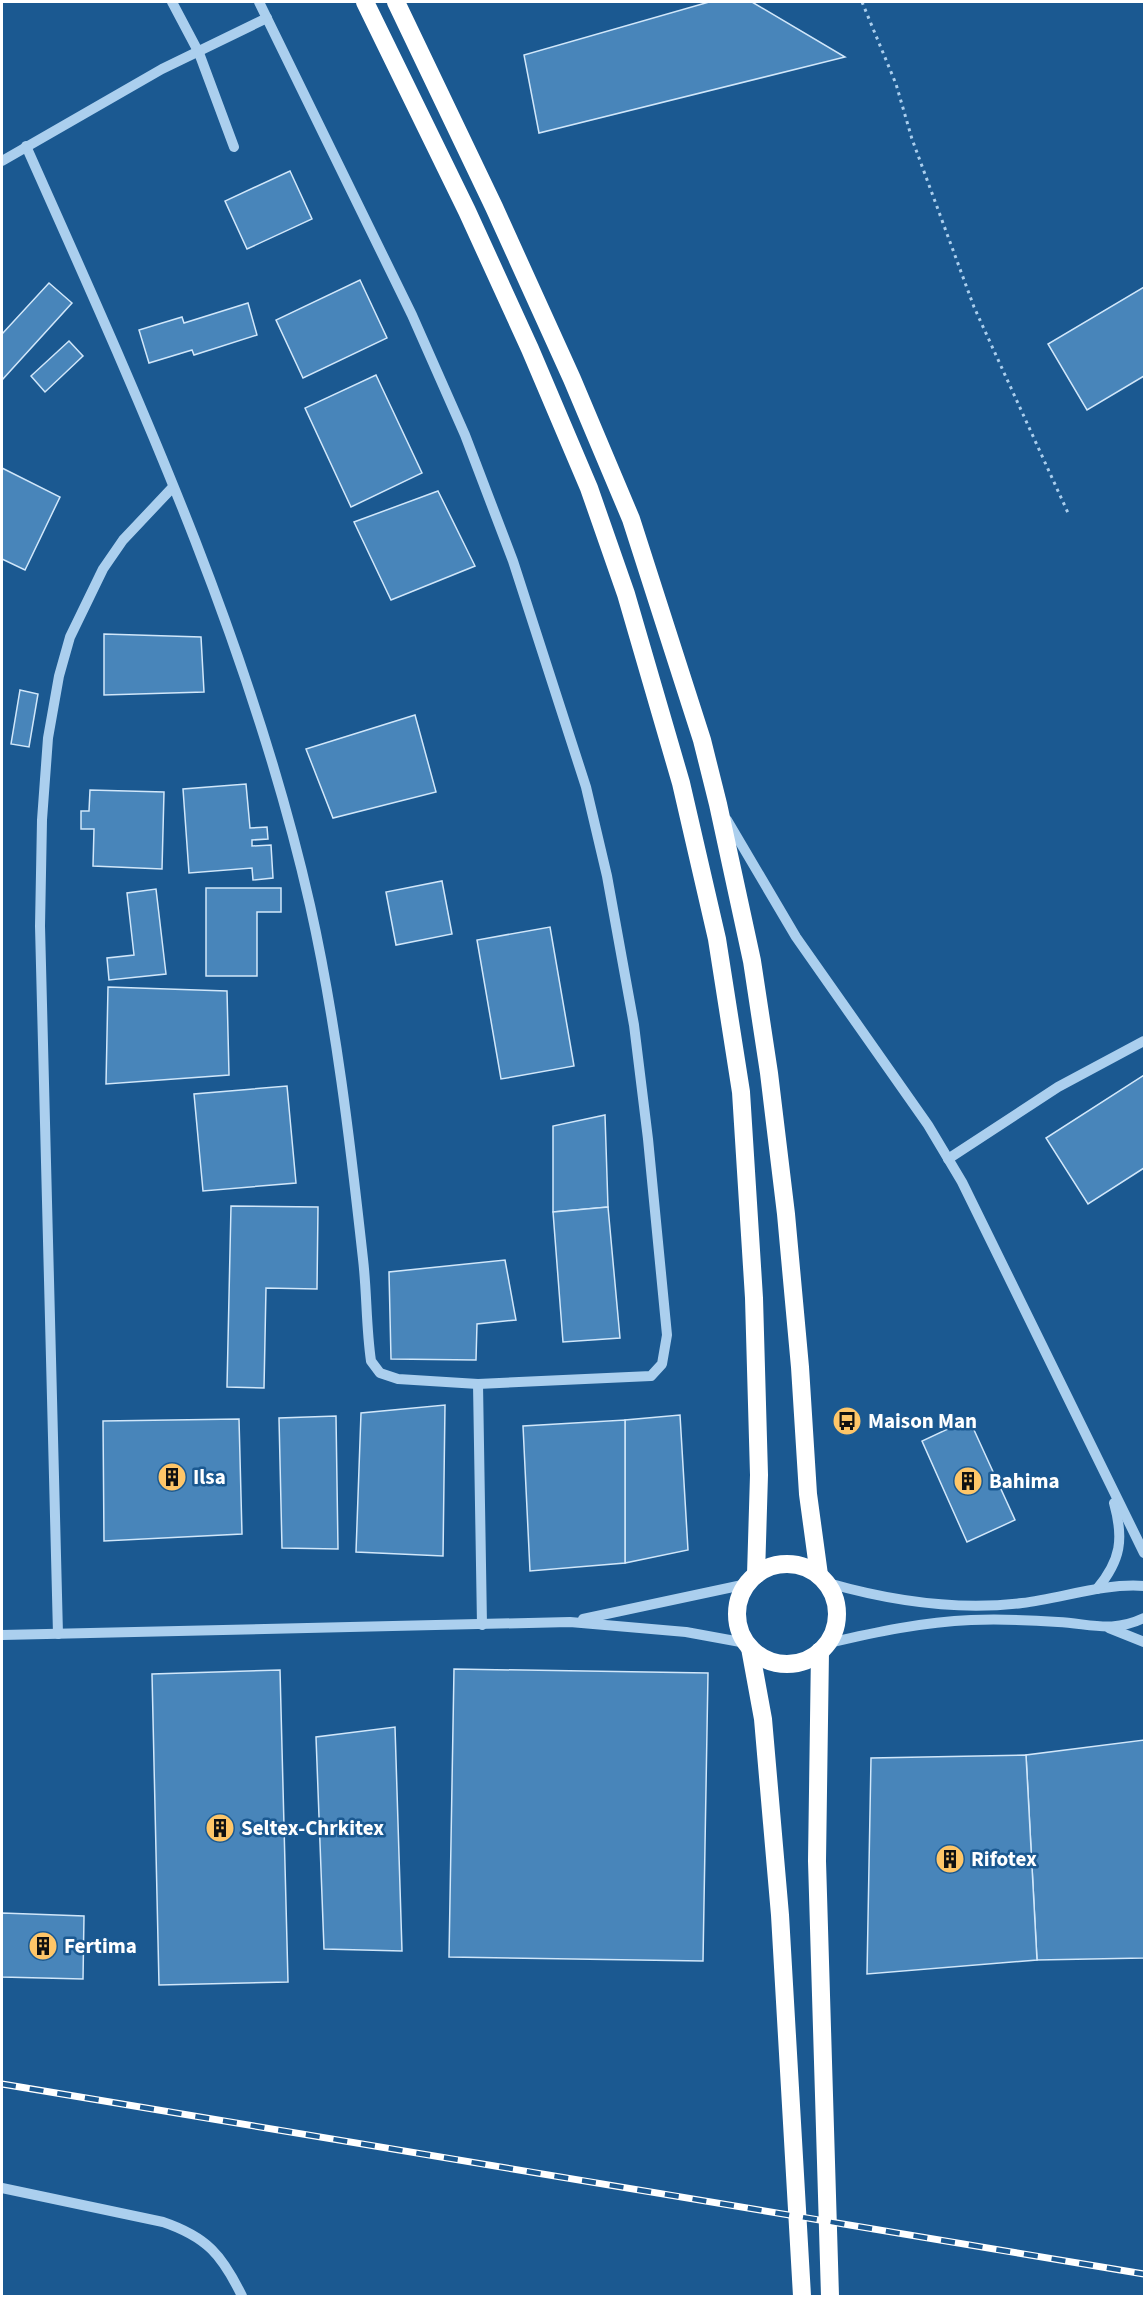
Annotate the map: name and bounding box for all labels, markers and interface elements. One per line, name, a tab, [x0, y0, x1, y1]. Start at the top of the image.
bus stop icon: Maison Man	[831, 1405, 863, 1437]
place label: Maison Man	[868, 1406, 977, 1436]
building icon: Ilsa	[156, 1461, 188, 1493]
place label: Ilsa	[193, 1462, 226, 1492]
building icon: Bahima	[952, 1465, 984, 1497]
place label: Bahima	[989, 1466, 1060, 1496]
building icon: Seltex-Chrkitex	[204, 1812, 236, 1844]
place label: Seltex-Chrkitex	[241, 1813, 384, 1843]
building icon: Rifotex	[934, 1843, 966, 1875]
place label: Rifotex	[971, 1844, 1037, 1874]
building icon: Fertima	[27, 1930, 59, 1962]
place label: Fertima	[64, 1931, 137, 1961]

